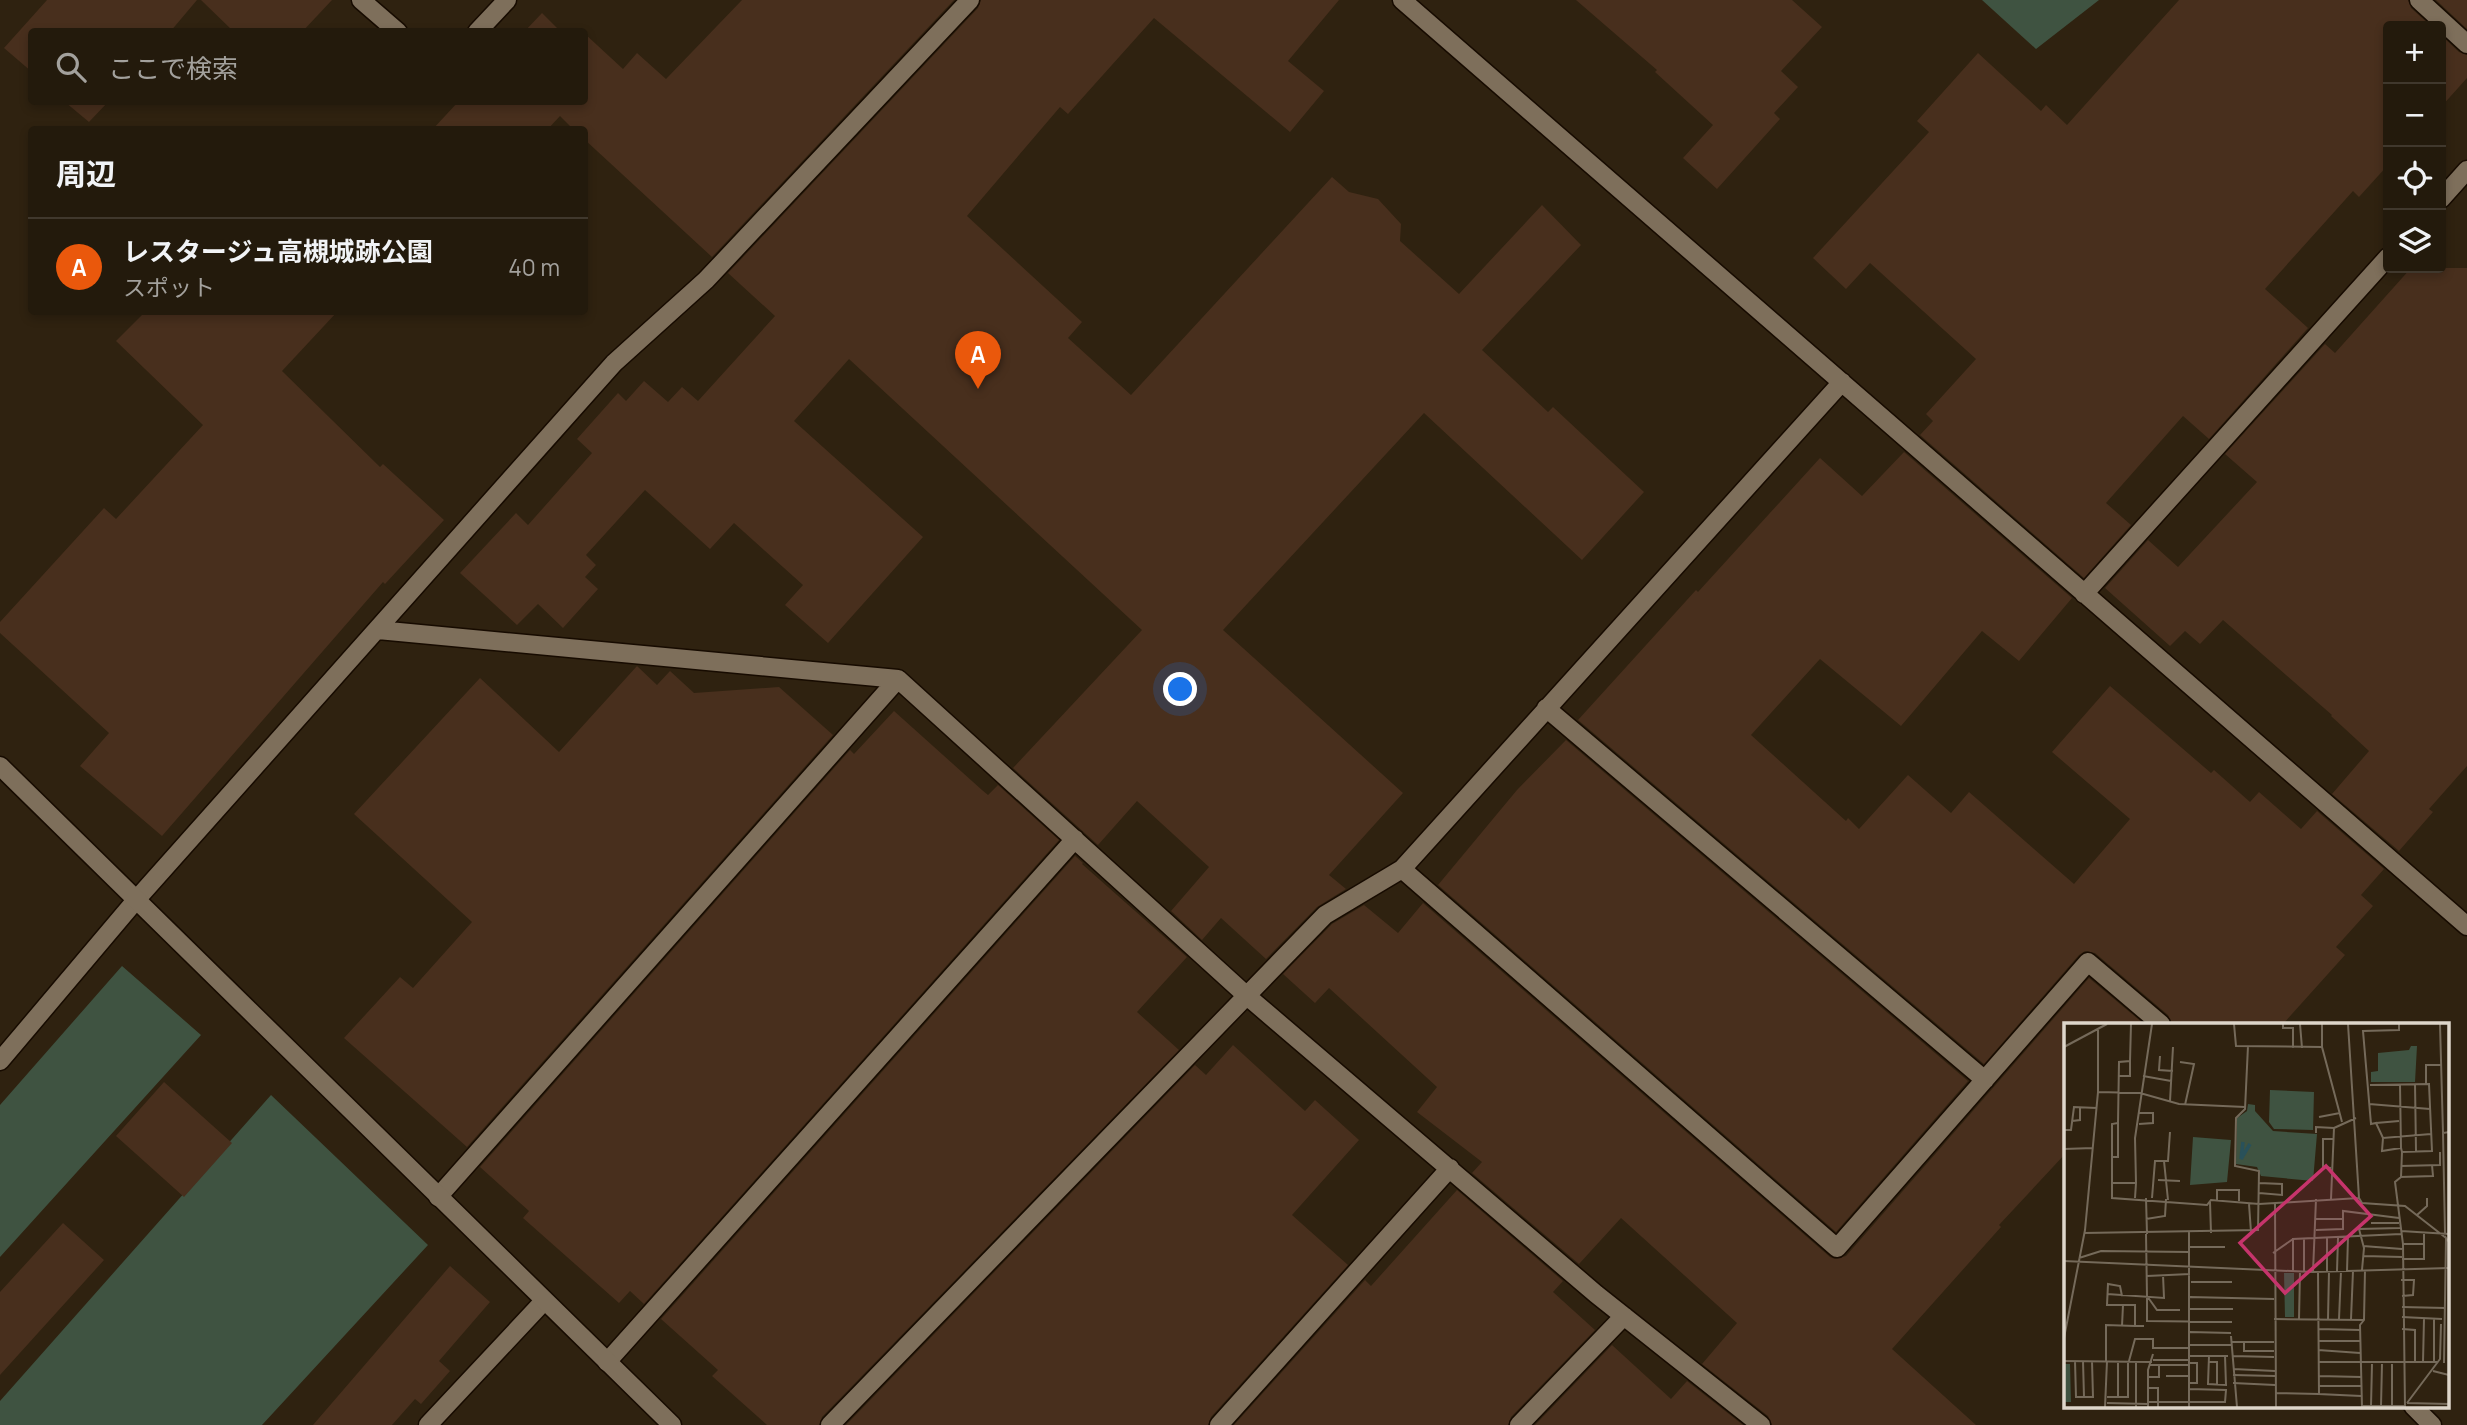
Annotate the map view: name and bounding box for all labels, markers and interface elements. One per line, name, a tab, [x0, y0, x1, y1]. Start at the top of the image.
map controls	[2383, 21, 2446, 273]
button: +	[2383, 21, 2446, 84]
search box	[28, 28, 588, 105]
icon: search	[52, 48, 90, 86]
text: ここで検索	[108, 50, 238, 86]
button: −	[2383, 84, 2446, 147]
button: locate	[2383, 147, 2446, 210]
text: 周辺	[56, 153, 116, 194]
button: layers	[2383, 210, 2446, 273]
text: レスタージュ高槻城跡公園	[123, 233, 433, 269]
text: A	[71, 251, 87, 283]
text: 40 m	[508, 251, 560, 283]
text: スポット	[123, 271, 215, 303]
pin: A	[955, 331, 1001, 389]
your location	[1163, 672, 1197, 706]
inset map	[2064, 1023, 2450, 1408]

